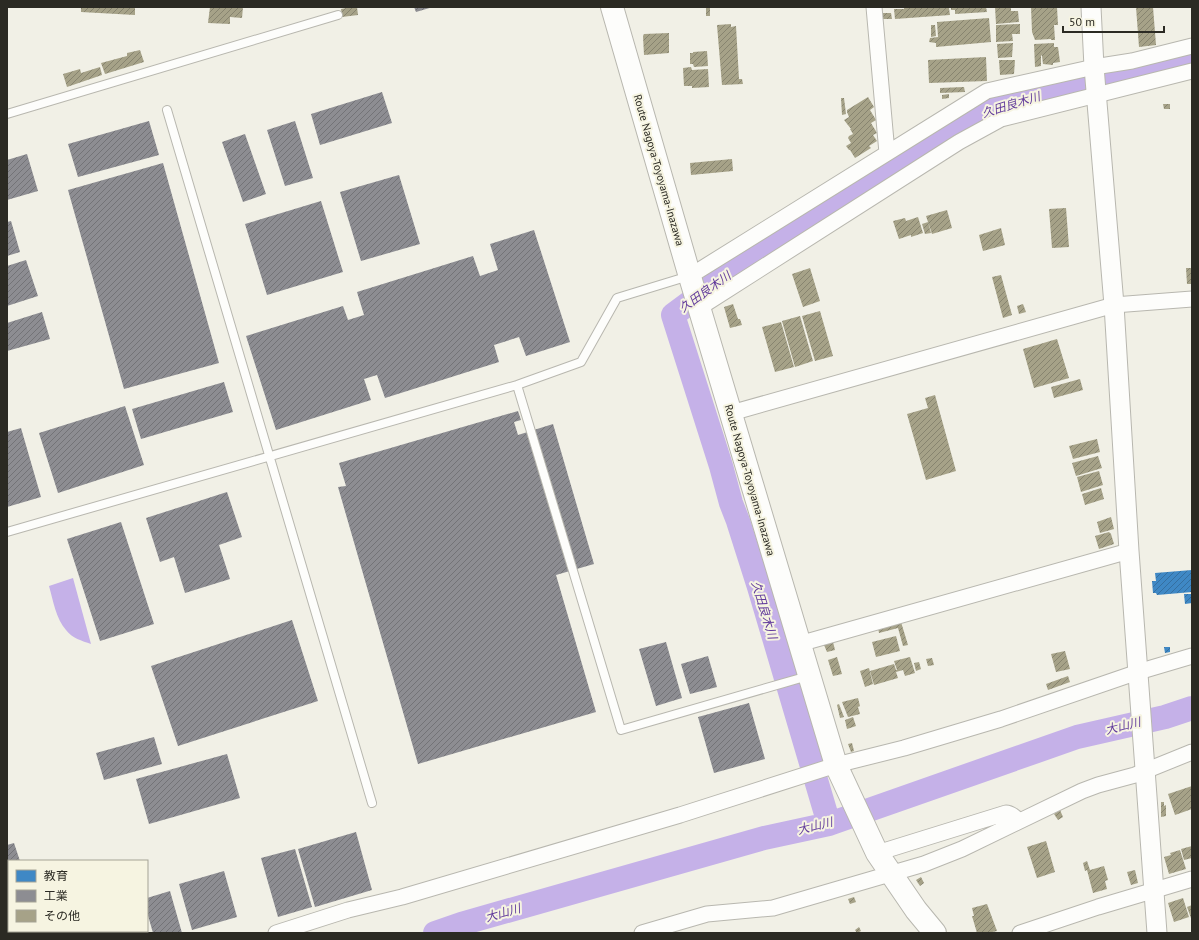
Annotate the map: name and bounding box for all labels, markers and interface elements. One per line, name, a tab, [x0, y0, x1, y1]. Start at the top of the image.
scale bar	[1063, 8, 1164, 34]
text: 50 m	[1069, 14, 1095, 29]
water label: 久田良木川	[980, 88, 1044, 120]
street label: Route Nagoya-Toyoyama-Inazawa	[631, 93, 687, 247]
water label: 久田良木川	[676, 267, 735, 315]
street label: Route Nagoya-Toyoyama-Inazawa	[722, 403, 778, 557]
water label: 久田良木川	[749, 579, 781, 643]
water label: 大山川	[1104, 713, 1144, 737]
water label: 大山川	[796, 813, 836, 837]
legend	[8, 860, 148, 932]
text: 教育	[44, 868, 68, 883]
text: 工業	[44, 888, 68, 903]
water label: 大山川	[483, 900, 524, 925]
text: その他	[44, 908, 80, 923]

